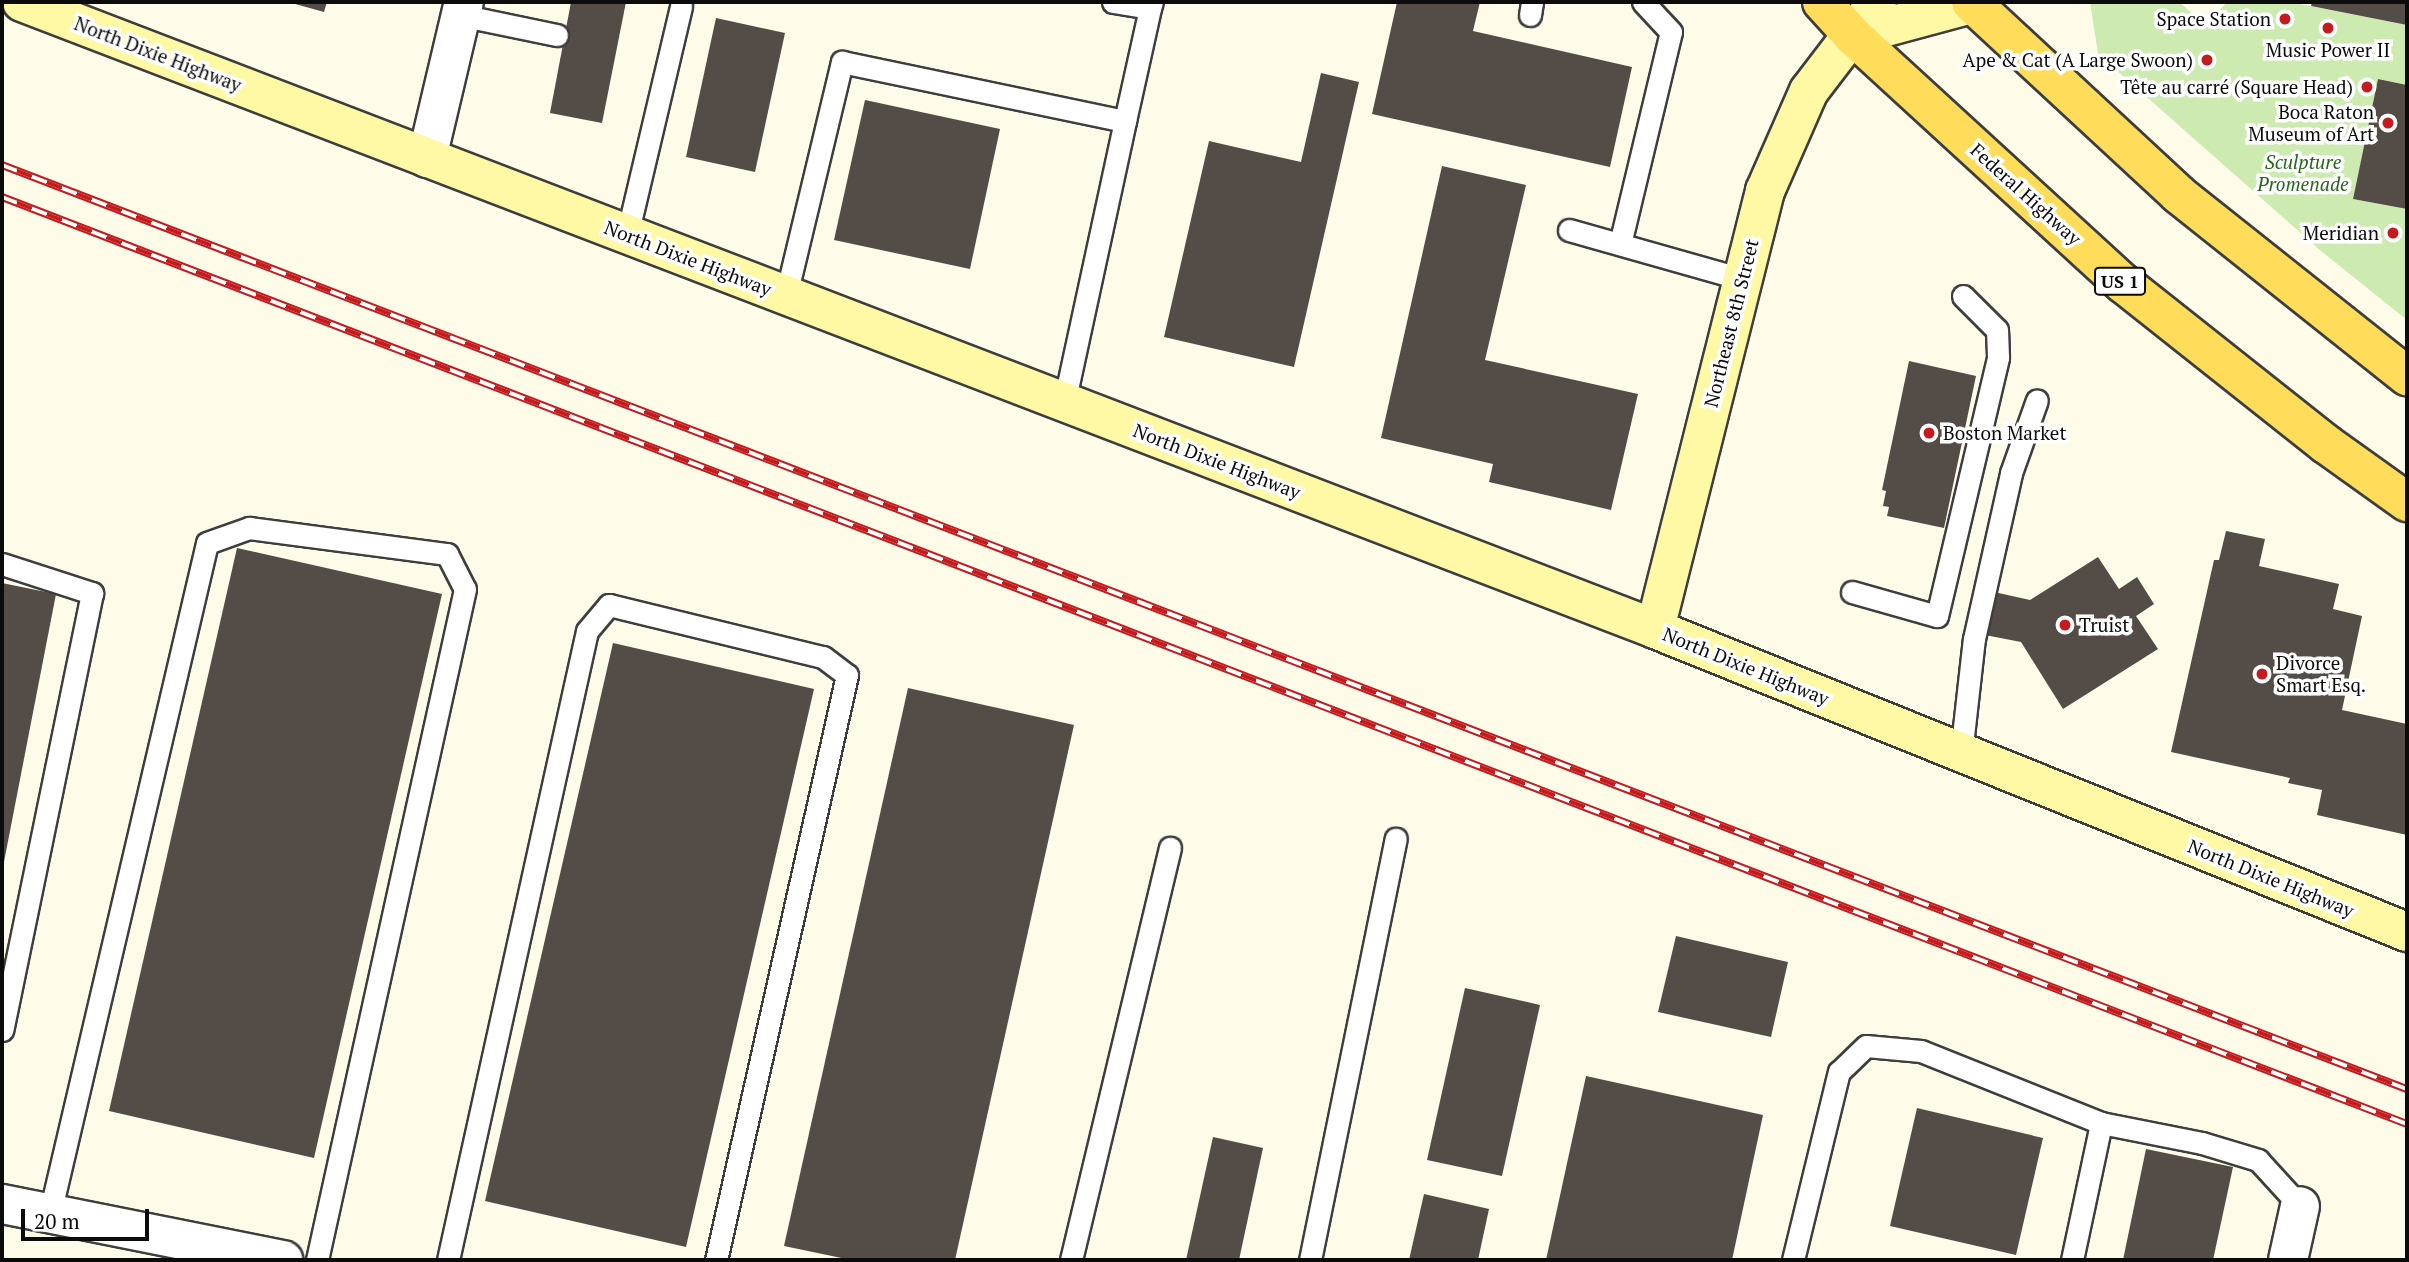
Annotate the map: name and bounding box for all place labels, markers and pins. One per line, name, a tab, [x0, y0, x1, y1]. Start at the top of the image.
place label: Space Station	[2156, 8, 2271, 30]
marker: Space Station	[2277, 11, 2293, 27]
marker: Music Power II	[2320, 20, 2336, 36]
place label: Music Power II	[2266, 39, 2390, 61]
place label: Ape & Cat (A Large Swoon)	[1962, 49, 2193, 71]
marker: Ape & Cat (A Large Swoon)	[2199, 52, 2215, 68]
place label: Tête au carré (Square Head)	[2120, 76, 2353, 98]
marker: Tête au carré (Square Head)	[2359, 79, 2375, 95]
place label: Boca Raton Museum of Art	[2248, 101, 2374, 145]
marker: Boca Raton Museum of Art	[2380, 115, 2396, 131]
place label: Meridian	[2303, 222, 2379, 244]
marker: Meridian	[2385, 225, 2401, 241]
place label: Boston Market	[1943, 422, 2066, 444]
marker: Boston Market	[1921, 425, 1937, 441]
place label: Truist	[2079, 614, 2129, 636]
marker: Truist	[2057, 617, 2073, 633]
place label: Divorce Smart Esq.	[2276, 652, 2366, 696]
marker: Divorce Smart Esq.	[2254, 666, 2270, 682]

